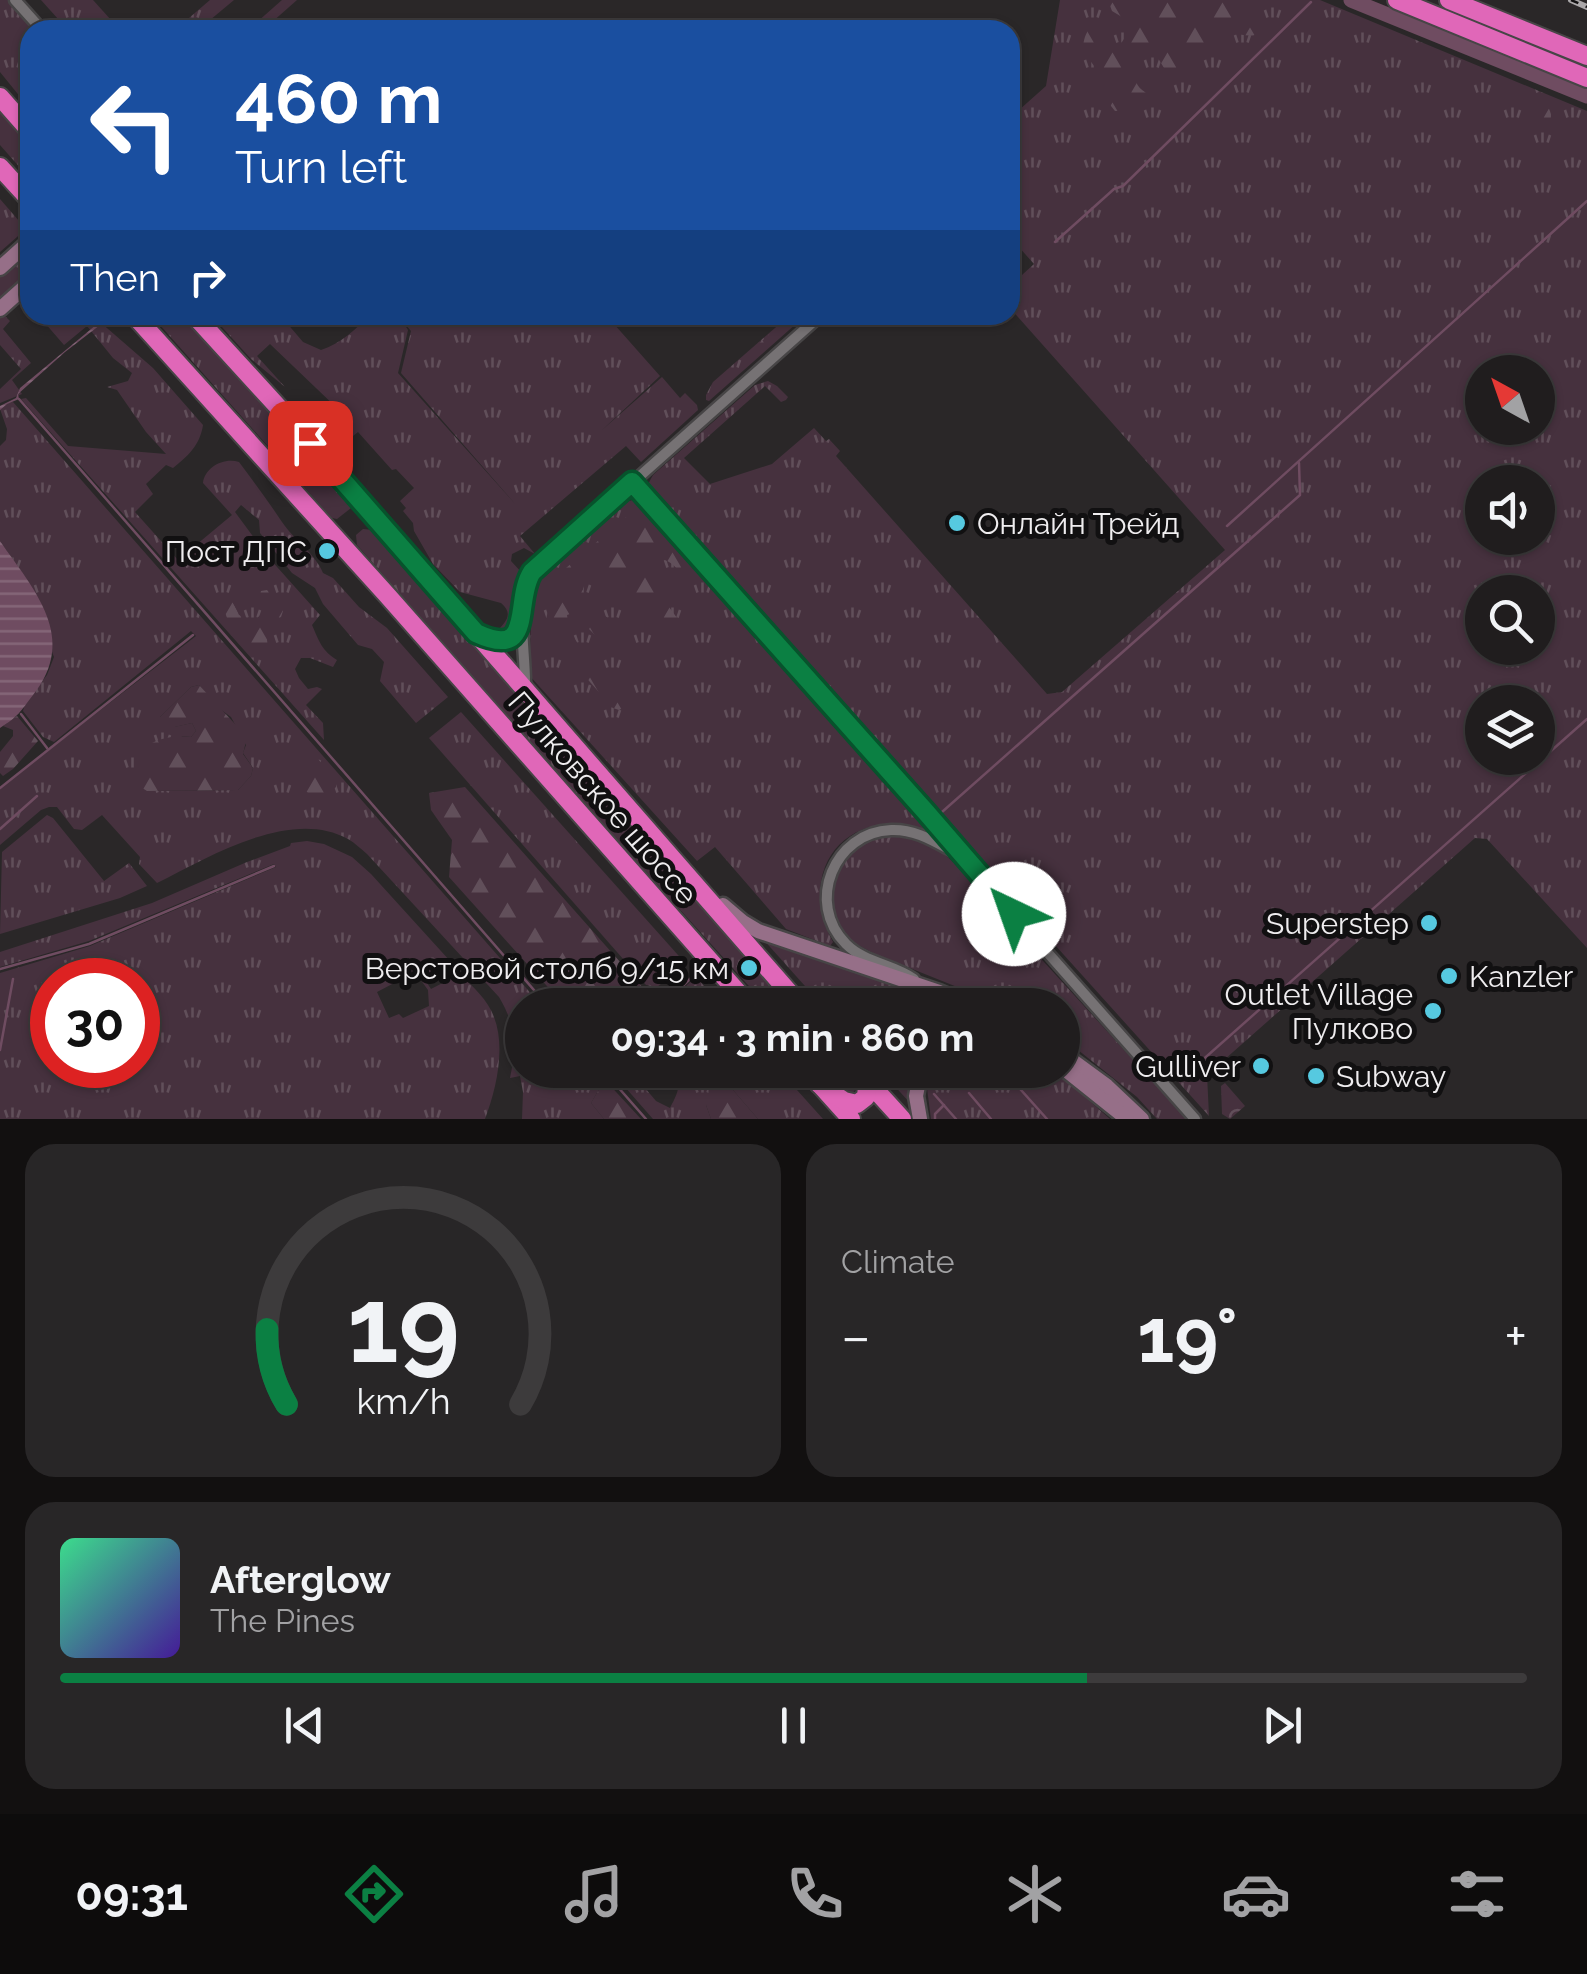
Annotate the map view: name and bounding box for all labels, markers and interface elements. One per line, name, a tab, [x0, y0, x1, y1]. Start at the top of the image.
text: 460 m	[235, 57, 442, 139]
icon: left	[70, 60, 200, 190]
text: Turn left	[235, 141, 407, 194]
icon: right	[180, 250, 235, 305]
text: Then	[70, 255, 160, 300]
north arrow	[1465, 355, 1555, 445]
map controls	[1465, 355, 1555, 775]
pin	[268, 401, 353, 486]
icon: arrive	[283, 416, 338, 471]
button: sound	[1465, 465, 1555, 555]
place label: Онлайн Трейд	[977, 506, 1179, 541]
marker: Онлайн Трейд	[946, 512, 968, 534]
place label: Пост ДПС	[165, 534, 307, 569]
marker: Пост ДПС	[316, 540, 338, 562]
button: search	[1465, 575, 1555, 665]
street label: Пулковское шоссе	[501, 685, 705, 911]
button: layers	[1465, 685, 1555, 775]
position arrow	[962, 862, 1066, 966]
place label: Superstep	[1266, 906, 1409, 941]
marker: Superstep	[1418, 912, 1440, 934]
place label: Верстовой столб 9/15 км	[365, 951, 729, 986]
marker: Верстовой столб 9/15 км	[738, 957, 760, 979]
speed limit sign: 30	[30, 958, 160, 1088]
place label: Kanzler	[1469, 959, 1574, 994]
marker: Kanzler	[1438, 965, 1460, 987]
place label: Outlet Village Пулково	[1225, 977, 1413, 1046]
marker: Outlet Village Пулково	[1422, 1000, 1444, 1022]
text: 09:34 · 3 min · 860 m	[611, 1015, 974, 1060]
place label: Gulliver	[1135, 1049, 1241, 1084]
marker: Gulliver	[1250, 1055, 1272, 1077]
place label: Subway	[1336, 1059, 1446, 1094]
marker: Subway	[1305, 1065, 1327, 1087]
text: Climate	[841, 1243, 955, 1280]
text: 19	[347, 1264, 459, 1386]
text: 19°	[1137, 1291, 1238, 1380]
text: −	[841, 1304, 871, 1369]
text: +	[1504, 1304, 1527, 1369]
text: km/h	[356, 1380, 450, 1422]
text: Afterglow	[210, 1557, 391, 1602]
text: The Pines	[210, 1602, 355, 1639]
icon: previous	[277, 1698, 332, 1753]
icon: pause	[766, 1698, 821, 1753]
icon: next	[1255, 1698, 1310, 1753]
icon: directions	[339, 1859, 409, 1929]
icon: music	[559, 1859, 629, 1929]
icon: phone	[780, 1859, 850, 1929]
icon: climate	[1000, 1859, 1070, 1929]
icon: car	[1221, 1859, 1291, 1929]
icon: filters	[1442, 1859, 1512, 1929]
text: 09:31	[75, 1868, 188, 1921]

